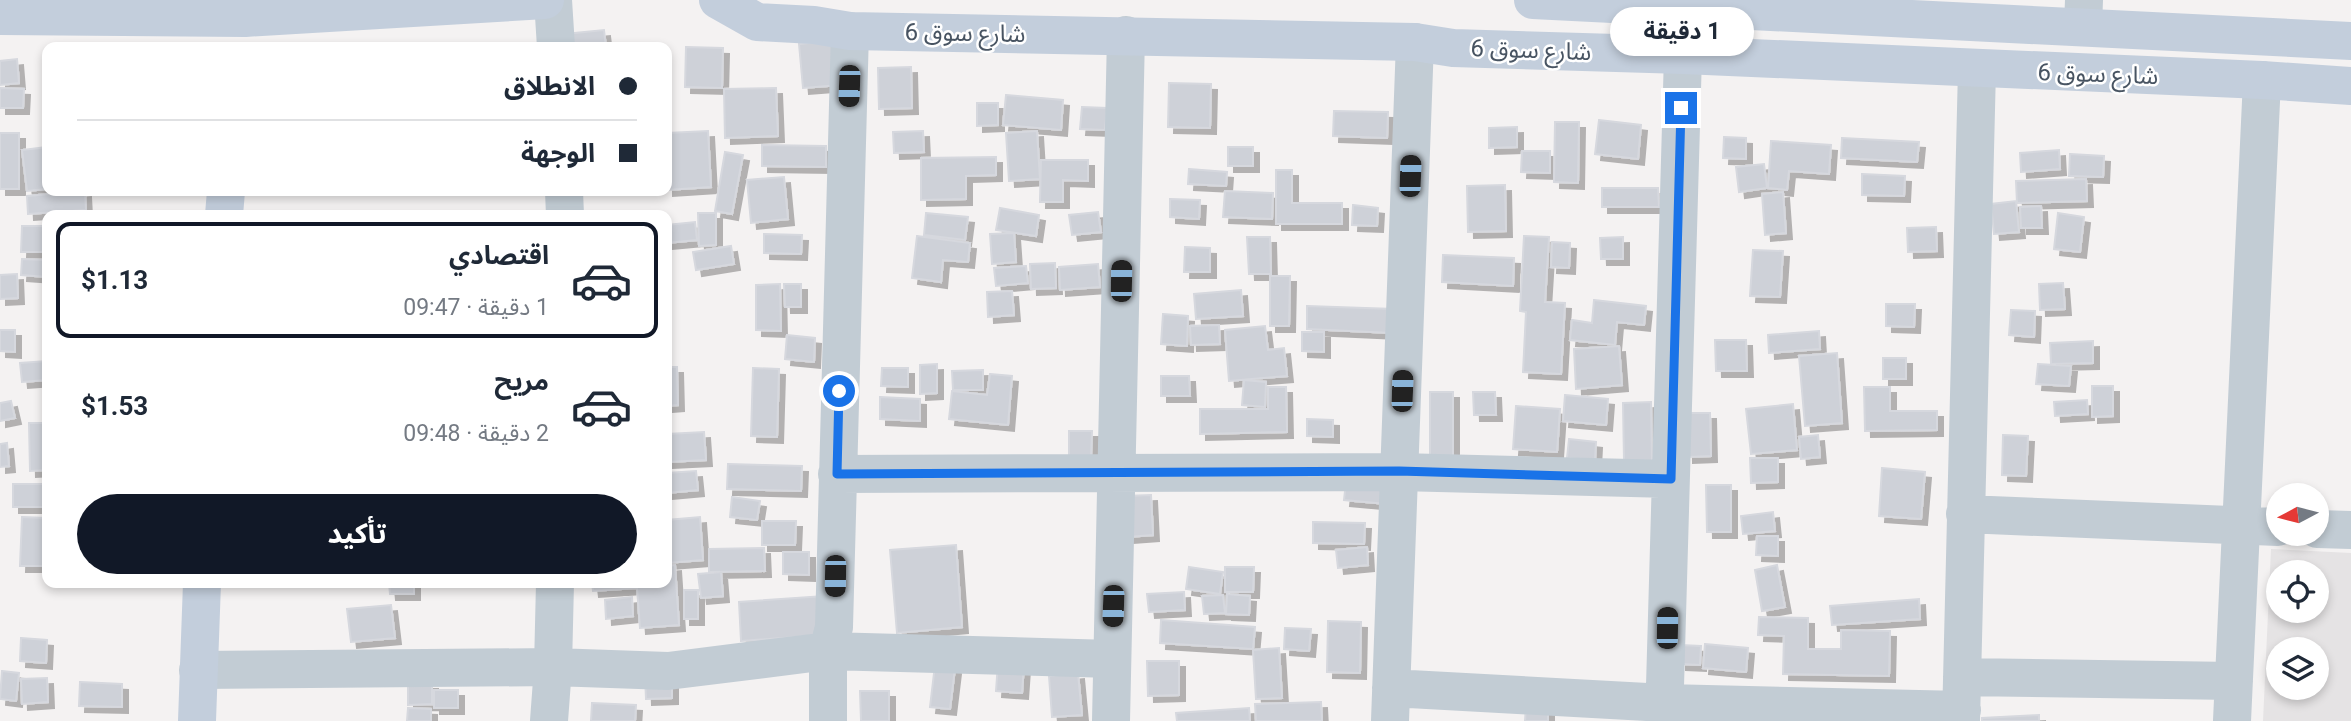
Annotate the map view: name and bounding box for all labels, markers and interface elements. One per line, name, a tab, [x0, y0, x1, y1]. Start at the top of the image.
callout: 1 دقيقة	[1609, 7, 1753, 56]
street label: شارع سوق 6	[904, 18, 1026, 51]
text: 1 دقيقة	[1644, 18, 1720, 45]
street label: شارع سوق 6	[1470, 34, 1592, 69]
street label: شارع سوق 6	[2037, 58, 2159, 93]
car	[838, 65, 861, 107]
text: الانطلاق	[504, 71, 595, 101]
route end	[1665, 92, 1697, 124]
text: الوجهة	[521, 138, 595, 168]
car	[1399, 155, 1422, 197]
text: اقتصادي	[449, 240, 549, 270]
icon: car	[570, 249, 633, 312]
car	[1111, 260, 1132, 302]
text: $1.13	[81, 265, 148, 295]
text: 1 دقيقة · 09:47	[403, 294, 549, 321]
text: مريح	[494, 366, 549, 396]
car	[1391, 370, 1414, 412]
icon: car	[570, 375, 633, 438]
route start	[823, 375, 855, 407]
text: $1.53	[81, 391, 148, 421]
text: 2 دقيقة · 09:48	[403, 420, 549, 447]
north arrow	[2266, 483, 2329, 546]
map controls	[2266, 483, 2329, 700]
button: تأكيد	[77, 494, 637, 574]
car	[825, 555, 846, 597]
button: locate	[2266, 560, 2329, 623]
car	[1102, 585, 1125, 627]
car	[1657, 607, 1678, 649]
button: layers	[2266, 637, 2329, 700]

